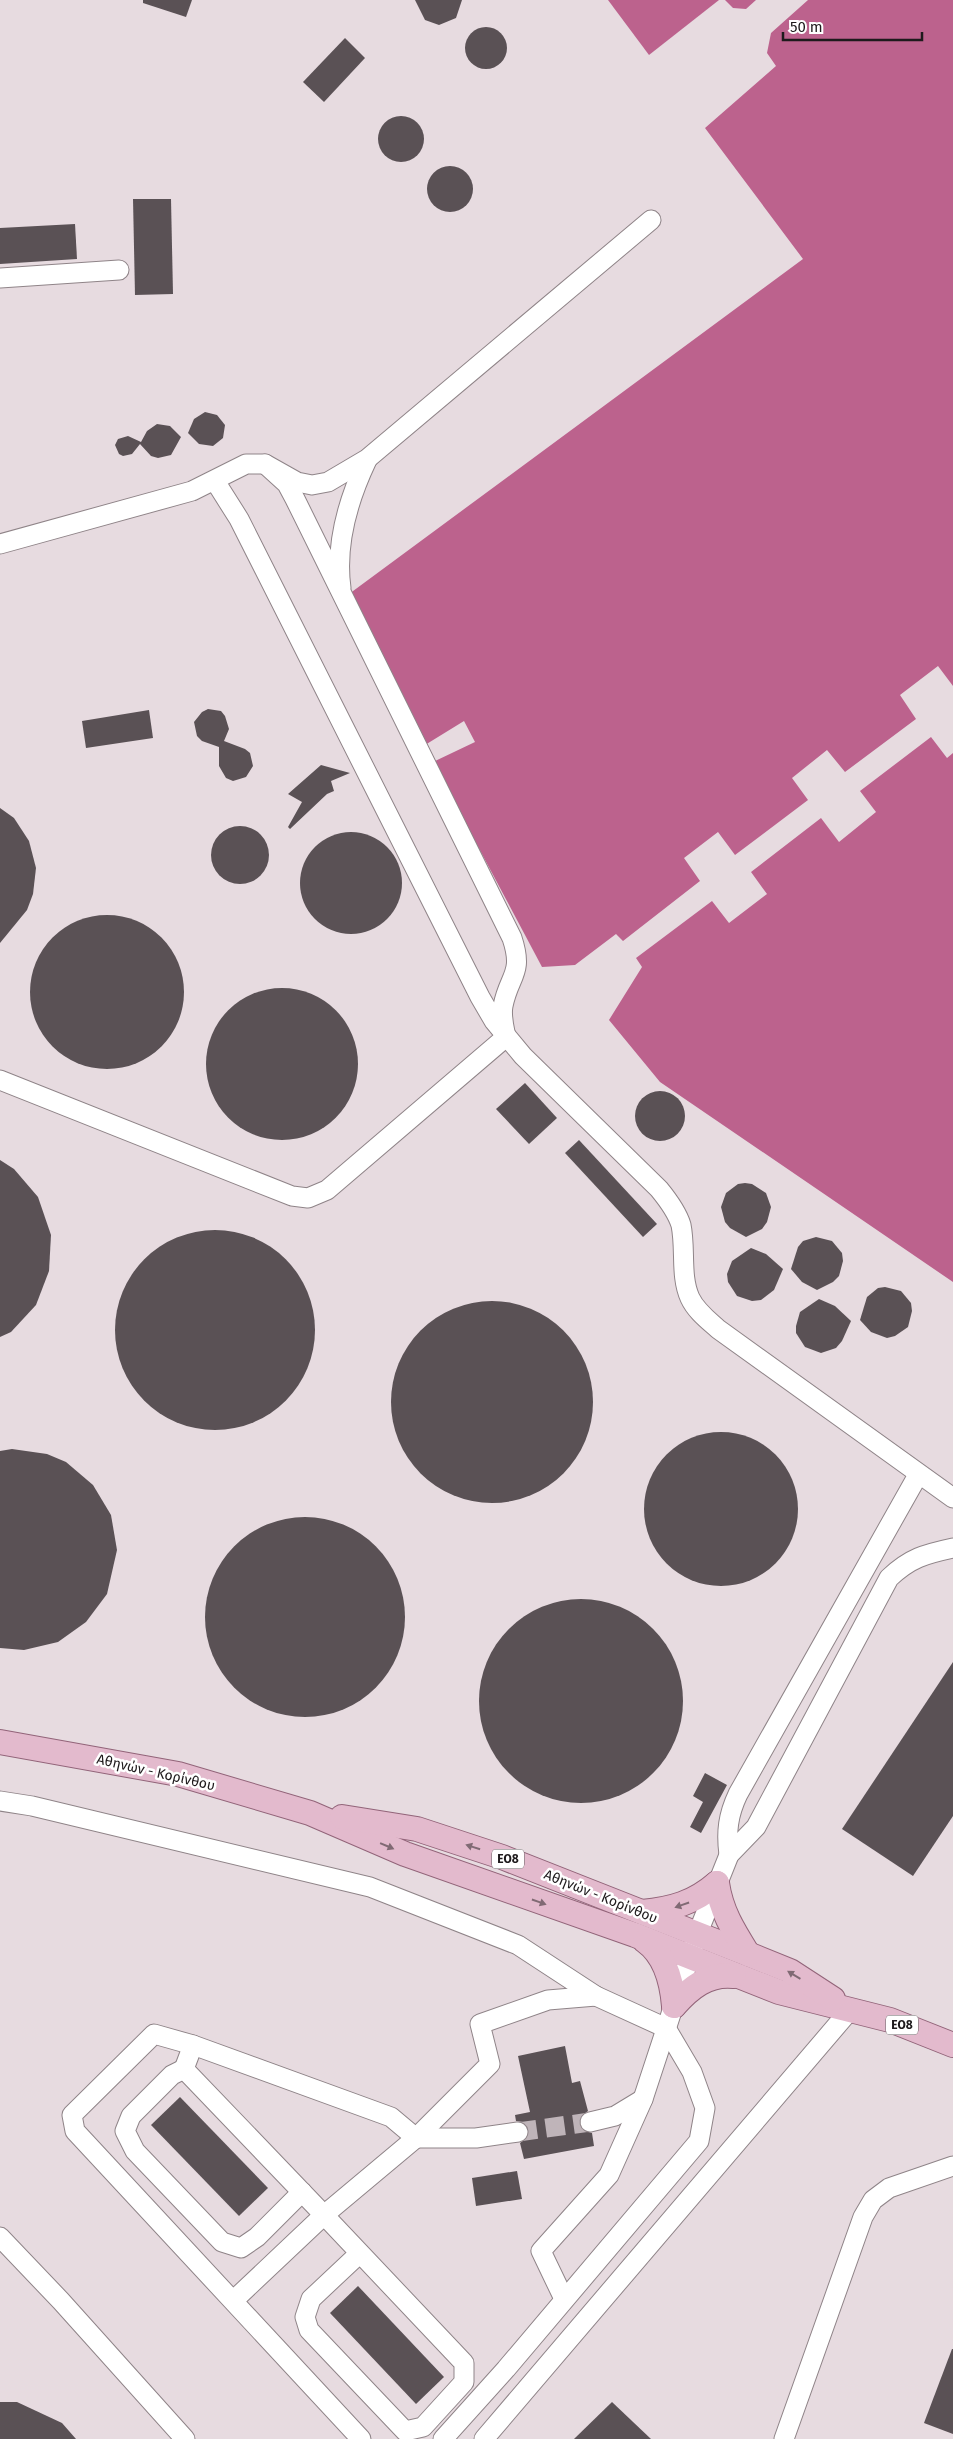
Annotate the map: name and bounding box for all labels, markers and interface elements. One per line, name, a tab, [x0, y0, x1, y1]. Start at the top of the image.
scale bar	[783, 10, 922, 42]
text: 50 m	[790, 18, 823, 36]
street label: Αθηνών - Κορίνθου	[95, 1751, 217, 1794]
one-way arrow	[380, 1842, 395, 1850]
one-way arrow	[465, 1843, 480, 1850]
road number: ΕΟ8	[492, 1850, 524, 1868]
street label: Αθηνών - Κορίνθου	[542, 1866, 660, 1927]
one-way arrow	[532, 1899, 547, 1906]
one-way arrow	[674, 1901, 689, 1909]
one-way arrow	[788, 1970, 801, 1979]
road number: ΕΟ8	[886, 2016, 918, 2034]

